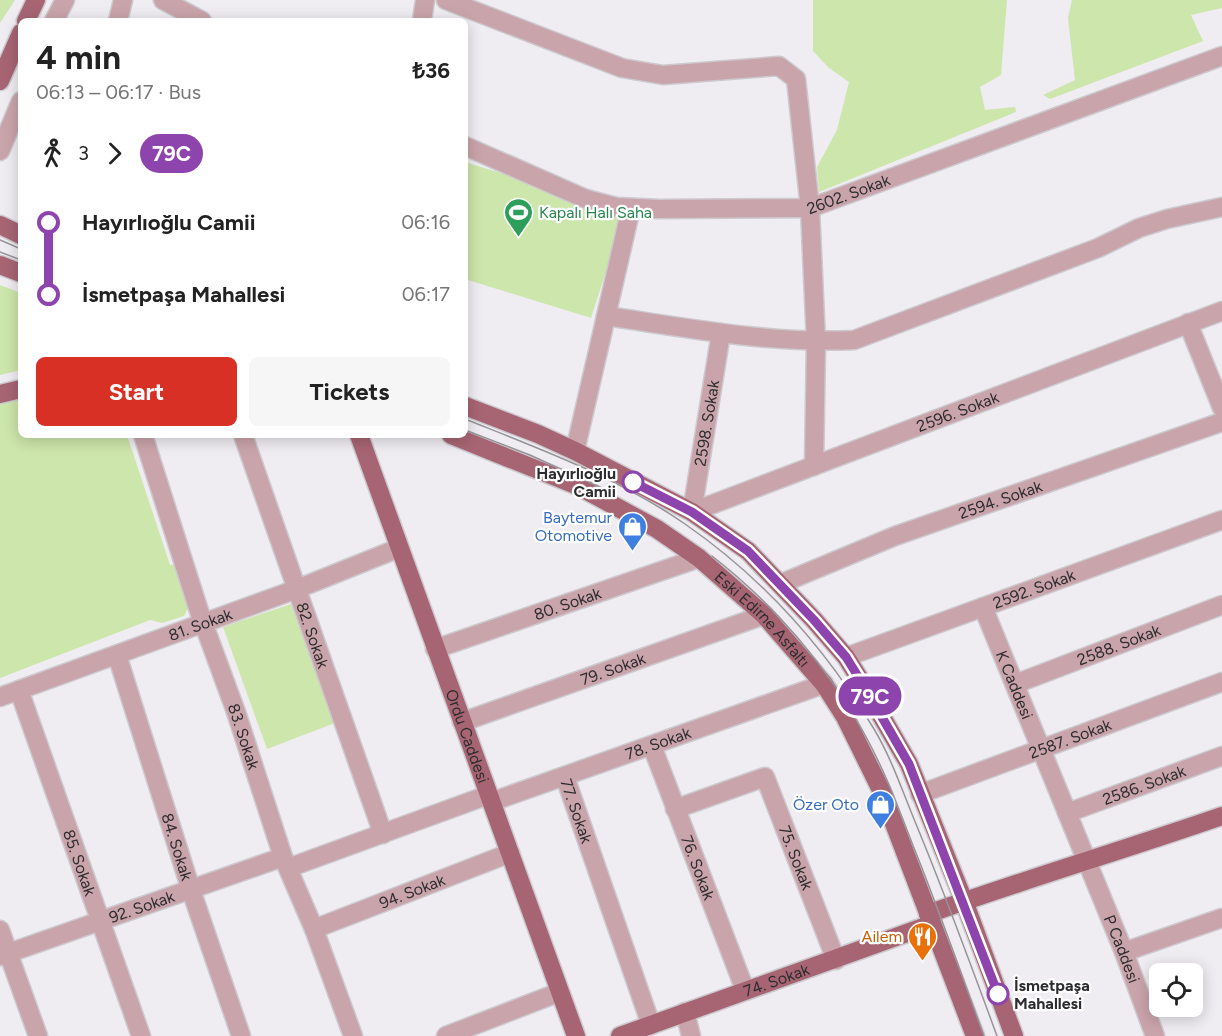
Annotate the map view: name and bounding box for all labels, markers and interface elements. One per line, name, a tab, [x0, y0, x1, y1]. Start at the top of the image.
text: 4 min	[36, 38, 121, 77]
text: ₺36	[412, 57, 450, 84]
text: 06:13 – 06:17 · Bus	[36, 80, 201, 104]
icon: walk	[36, 137, 69, 170]
icon: forward	[98, 137, 131, 170]
text: 3	[78, 141, 89, 165]
text: 79C	[152, 141, 191, 166]
street label: 2602. Sokak	[804, 170, 893, 218]
sports icon: Kapalı Halı Saha	[502, 196, 534, 238]
place label: Kapalı Halı Saha	[539, 203, 652, 222]
text: Hayırlıoğlu Camii	[82, 209, 255, 236]
text: 06:16	[401, 210, 450, 234]
text: İsmetpaşa Mahallesi	[82, 281, 285, 308]
text: 06:17	[402, 282, 450, 306]
button: Start	[36, 357, 237, 426]
button: Tickets	[249, 357, 450, 426]
street label: 2598. Sokak	[690, 378, 723, 468]
street label: 2596. Sokak	[914, 387, 1001, 435]
place label: Hayırlıoğlu Camii	[536, 464, 616, 501]
marker: Hayırlıoğlu Camii	[622, 471, 644, 493]
street label: 2594. Sokak	[956, 476, 1045, 523]
place label: Baytemur Otomotive	[535, 508, 613, 545]
shop icon: Baytemur Otomotive	[617, 510, 649, 552]
street label: 2592. Sokak	[990, 565, 1078, 612]
street label: Eski Edirne Asfaltı	[711, 567, 814, 671]
street label: 80. Sokak	[531, 583, 604, 624]
street label: 82. Sokak	[293, 600, 333, 671]
street label: 81. Sokak	[166, 604, 235, 644]
street label: 2588. Sokak	[1074, 620, 1163, 669]
street label: 79. Sokak	[578, 648, 648, 689]
street label: K Caddesi	[992, 648, 1037, 722]
line badge: 79C	[836, 676, 904, 716]
text: 79C	[850, 684, 890, 709]
street label: Ordu Caddesi	[442, 686, 493, 786]
street label: 83. Sokak	[224, 701, 264, 772]
street label: 2587. Sokak	[1026, 714, 1114, 762]
street label: 78. Sokak	[622, 722, 693, 763]
street label: 2586. Sokak	[1100, 761, 1188, 809]
street label: 77. Sokak	[557, 776, 597, 846]
shop icon: Özer Oto	[864, 788, 896, 830]
place label: Özer Oto	[793, 795, 859, 814]
street label: 84. Sokak	[158, 811, 197, 883]
street label: 75. Sokak	[775, 823, 817, 893]
street label: 85. Sokak	[59, 827, 100, 898]
street label: 76. Sokak	[677, 833, 719, 903]
street label: 94. Sokak	[376, 870, 448, 912]
street label: 92. Sokak	[106, 886, 177, 927]
street label: P Caddesi	[1100, 912, 1144, 985]
restaurant icon: Ailem	[907, 920, 939, 962]
place label: Ailem	[862, 927, 902, 946]
street label: 74. Sokak	[741, 959, 812, 1000]
map controls	[1149, 963, 1203, 1017]
button: locate	[1149, 963, 1203, 1017]
place label: İsmetpaşa Mahallesi	[1014, 976, 1090, 1013]
marker: İsmetpaşa Mahallesi	[987, 983, 1009, 1005]

